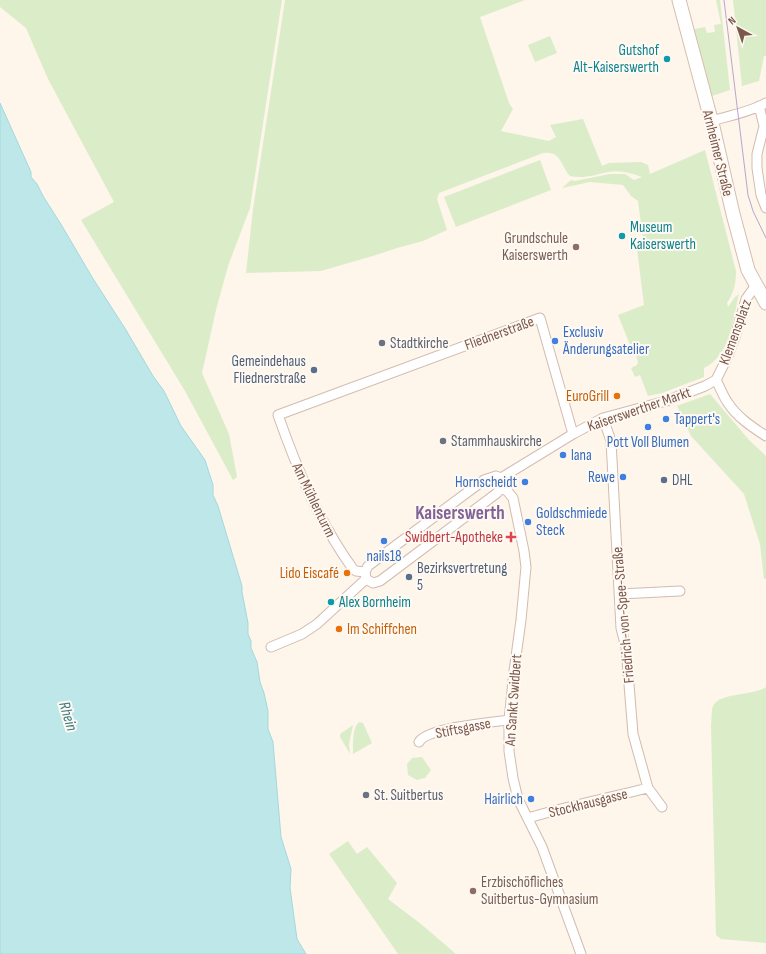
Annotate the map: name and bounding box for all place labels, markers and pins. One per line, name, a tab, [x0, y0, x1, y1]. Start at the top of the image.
place label: Gutshof Alt-Kaiserswerth	[572, 41, 660, 77]
marker: Gutshof Alt-Kaiserswerth	[662, 54, 672, 64]
place label: Museum Kaiserswerth	[630, 218, 696, 254]
place label: Grundschule Kaiserswerth	[502, 229, 568, 265]
marker: Museum Kaiserswerth	[617, 231, 627, 241]
marker: Grundschule Kaiserswerth	[571, 242, 581, 252]
place label: Exclusiv Änderungsatelier	[562, 323, 650, 359]
place label: Stadtkirche	[390, 334, 449, 353]
marker: Exclusiv Änderungsatelier	[550, 336, 560, 346]
marker: Stadtkirche	[377, 338, 387, 348]
place label: Gemeindehaus Fliednerstraße	[231, 352, 306, 388]
marker: Gemeindehaus Fliednerstraße	[309, 365, 319, 375]
place label: EuroGrill	[566, 387, 609, 406]
marker: EuroGrill	[612, 391, 622, 401]
place label: Tappert's	[674, 410, 720, 429]
marker: Tappert's	[661, 414, 671, 424]
marker: Pott Voll Blumen	[643, 422, 653, 432]
place label: Stammhauskirche	[451, 432, 542, 451]
place label: Pott Voll Blumen	[607, 433, 689, 452]
marker: Stammhauskirche	[438, 436, 448, 446]
place label: lana	[571, 446, 592, 465]
marker: lana	[558, 450, 568, 460]
place label: Rewe	[588, 468, 615, 487]
place label: DHL	[672, 471, 693, 490]
marker: Rewe	[618, 472, 628, 482]
place label: Hornscheidt	[455, 473, 517, 492]
marker: DHL	[659, 475, 669, 485]
marker: Hornscheidt	[520, 477, 530, 487]
place label: Goldschmiede Steck	[536, 504, 607, 540]
marker: Goldschmiede Steck	[523, 517, 533, 527]
place label: Swidbert-Apotheke	[405, 528, 503, 547]
marker: Swidbert-Apotheke	[506, 532, 516, 542]
marker: nails18	[379, 536, 389, 546]
place label: nails18	[367, 547, 401, 566]
place label: Bezirksvertretung 5	[417, 559, 507, 595]
place label: Lido Eiscafé	[280, 564, 339, 583]
marker: Lido Eiscafé	[342, 568, 352, 578]
marker: Bezirksvertretung 5	[404, 572, 414, 582]
place label: Alex Bornheim	[338, 593, 411, 612]
marker: Alex Bornheim	[326, 597, 336, 607]
place label: Im Schiffchen	[347, 620, 417, 639]
marker: Im Schiffchen	[334, 624, 344, 634]
place label: St. Suitbertus	[374, 786, 443, 805]
marker: St. Suitbertus	[361, 790, 371, 800]
place label: Hairlich	[484, 790, 523, 809]
marker: Hairlich	[526, 794, 536, 804]
place label: Erzbischöfliches Suitbertus-Gymnasium	[481, 873, 599, 909]
marker: Erzbischöfliches Suitbertus-Gymnasium	[468, 886, 478, 896]

